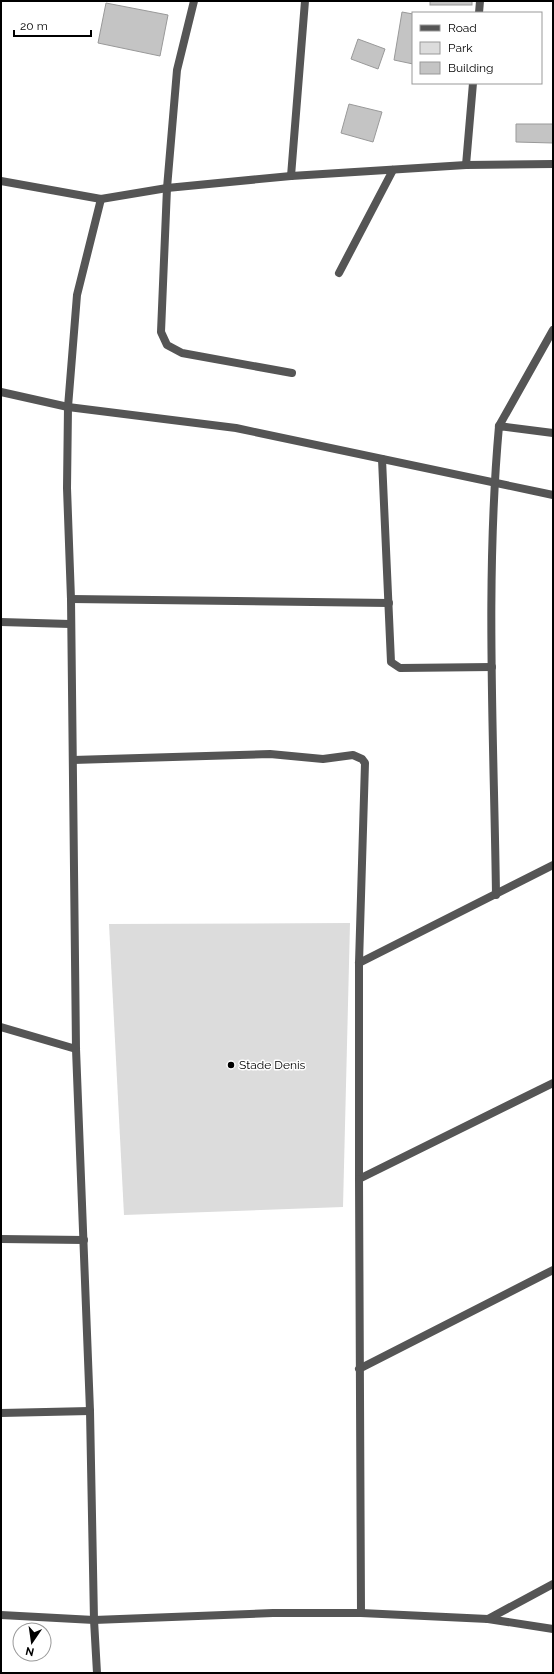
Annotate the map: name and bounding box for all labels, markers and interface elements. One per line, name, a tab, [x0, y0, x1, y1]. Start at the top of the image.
scale bar	[14, 12, 91, 38]
legend	[412, 12, 542, 84]
text: 20 m	[20, 19, 48, 33]
text: Road	[448, 21, 477, 35]
text: Park	[448, 41, 473, 55]
text: Building	[448, 61, 494, 75]
place label: Stade Denis	[239, 1058, 306, 1072]
marker: Stade Denis	[226, 1060, 236, 1070]
north arrow	[12, 1622, 52, 1662]
text: N	[24, 1644, 35, 1659]

